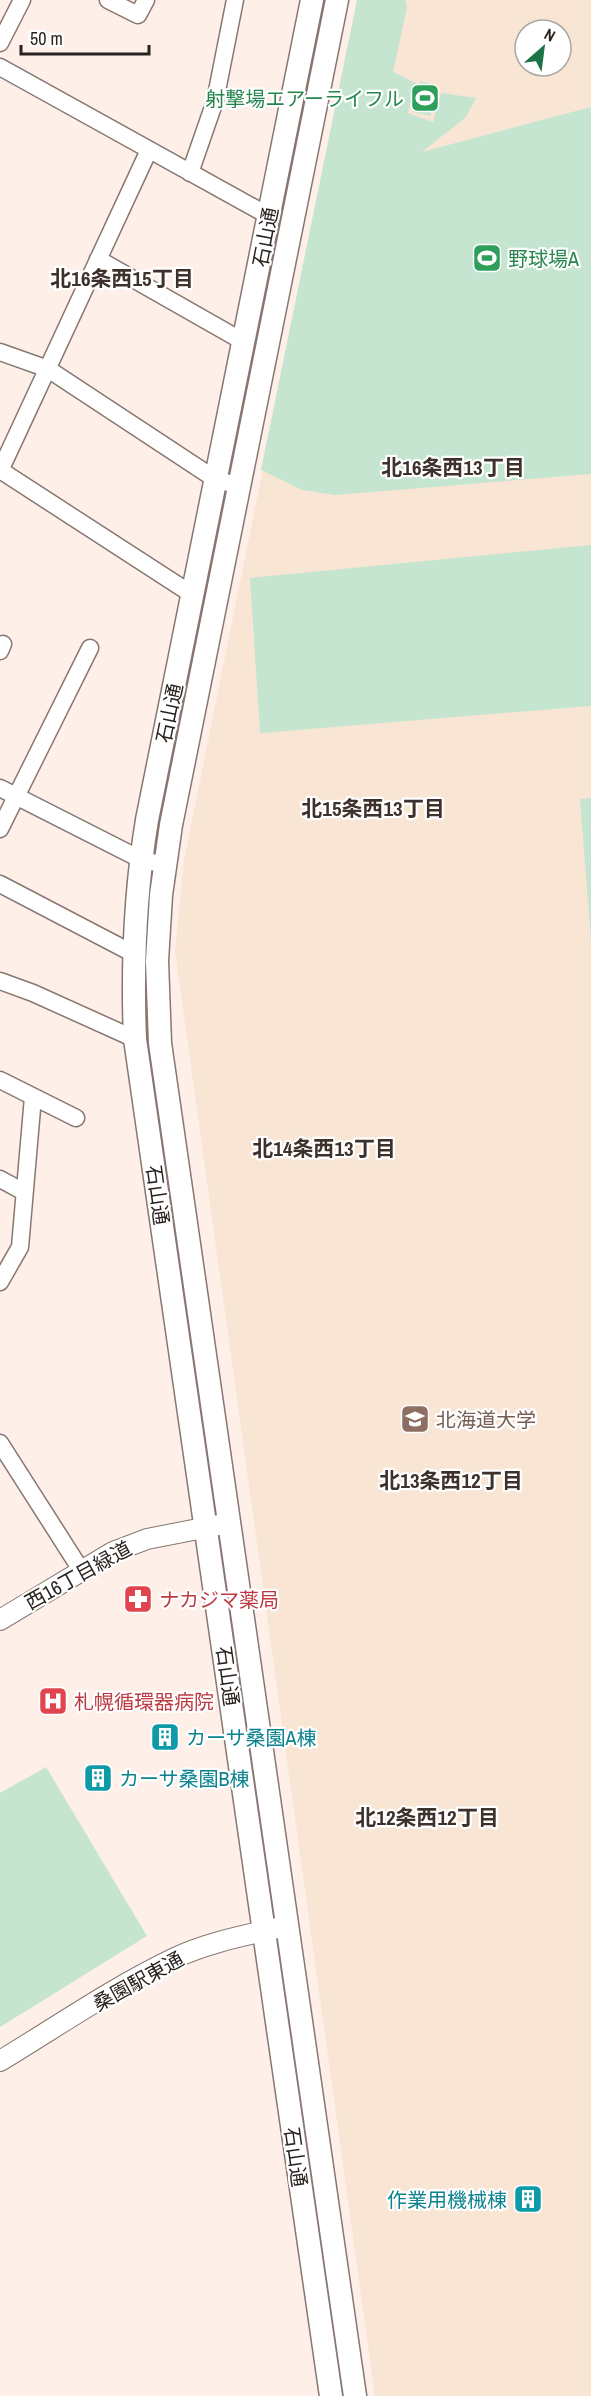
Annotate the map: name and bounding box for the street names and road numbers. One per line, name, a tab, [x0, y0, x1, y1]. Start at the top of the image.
street label: 石山通	[246, 205, 284, 269]
street label: 石山通	[150, 681, 188, 745]
street label: 石山通	[140, 1163, 176, 1227]
street label: 西16丁目緑道	[20, 1535, 136, 1615]
street label: 石山通	[210, 1644, 246, 1708]
street label: 桑園駅東通	[88, 1945, 188, 2017]
street label: 石山通	[278, 2125, 314, 2189]

